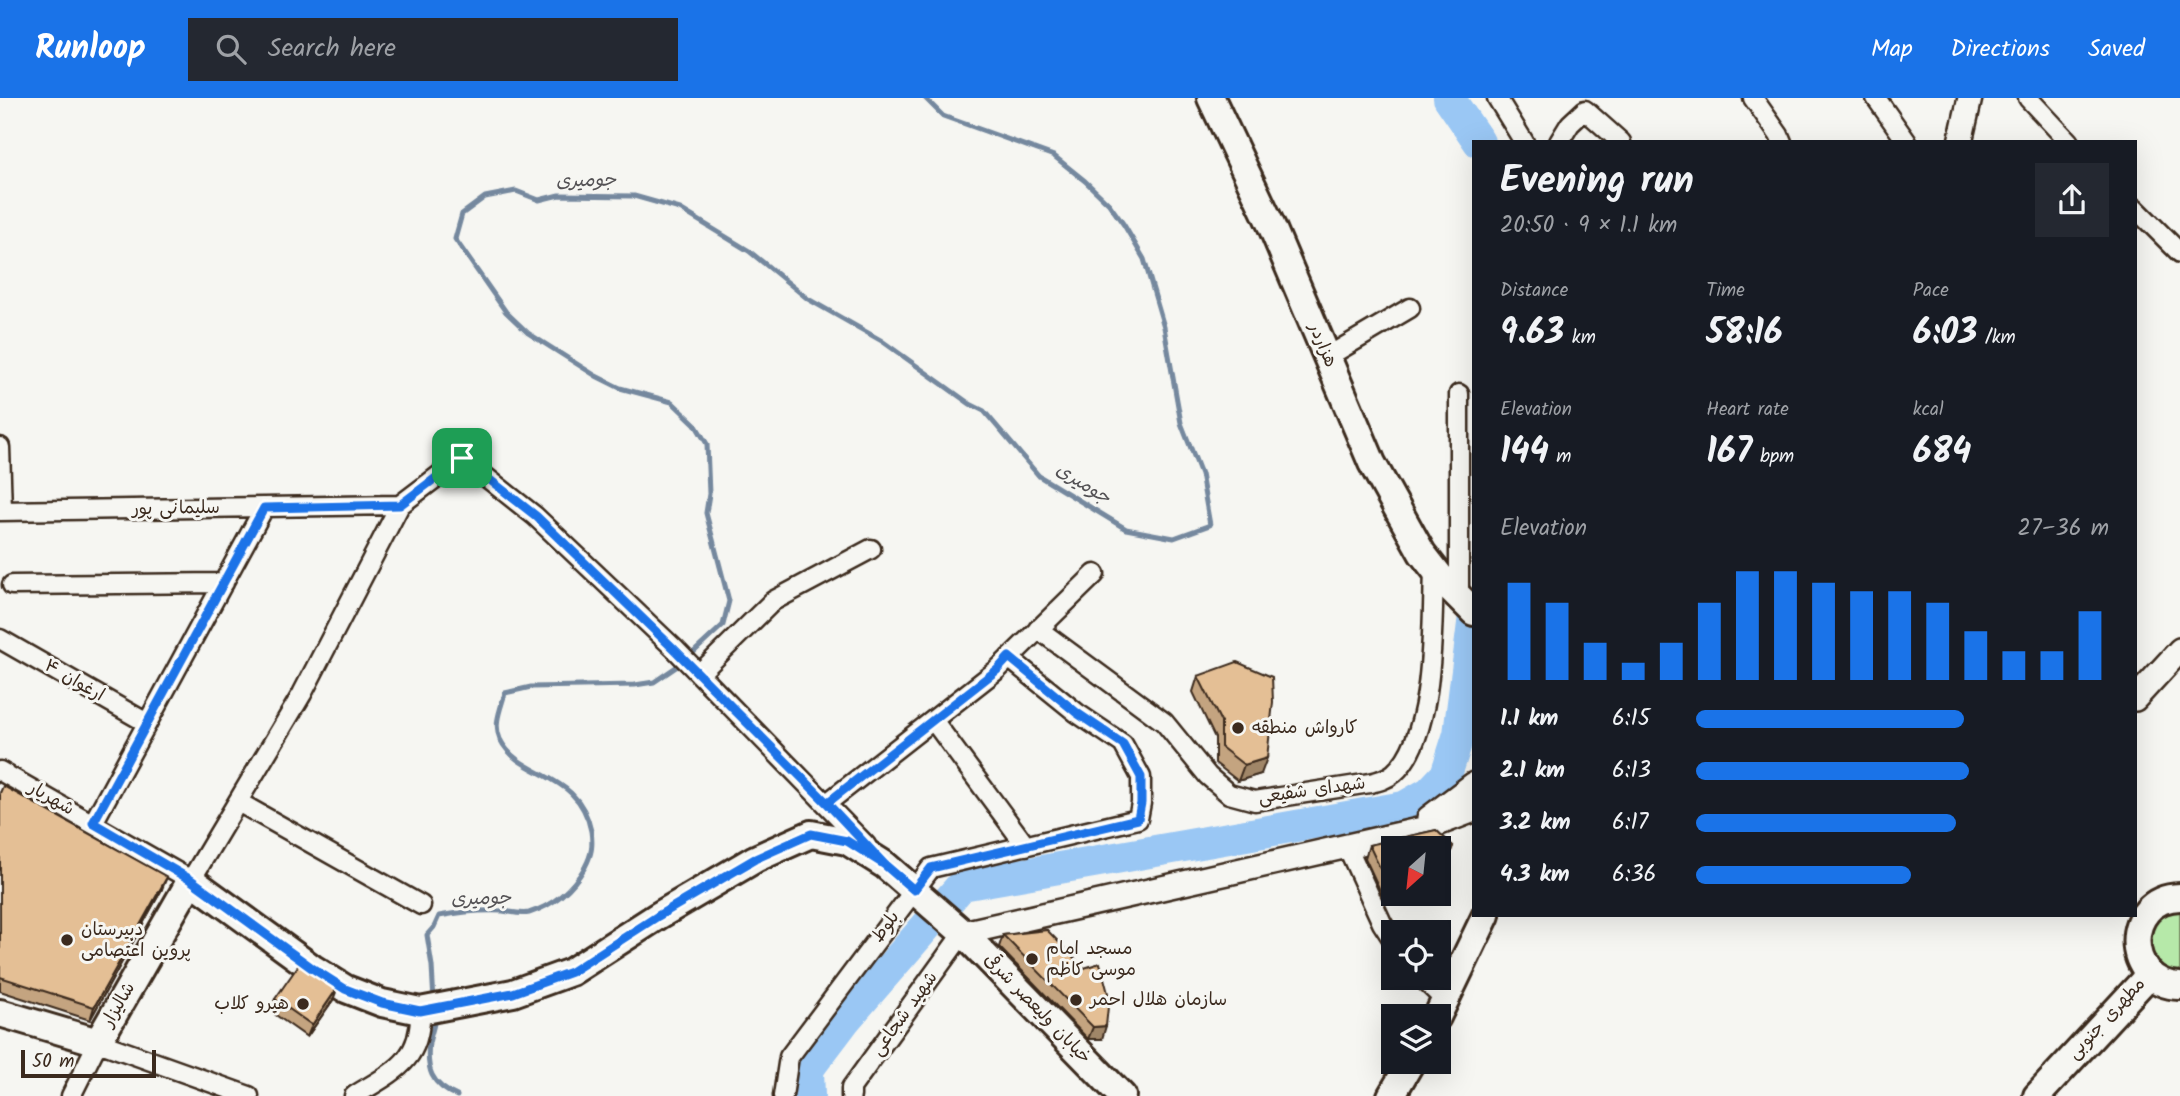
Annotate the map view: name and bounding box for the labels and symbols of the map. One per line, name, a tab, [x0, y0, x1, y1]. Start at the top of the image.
water label: جومیری	[556, 165, 617, 197]
street label: هزاردر	[1299, 317, 1344, 372]
pin	[432, 428, 492, 488]
water label: جومیری	[1049, 455, 1117, 513]
street label: سلیمانی پور	[130, 494, 220, 524]
street label: ارغوان ۴	[38, 652, 110, 710]
place label: کارواش منطقه	[1252, 714, 1358, 743]
marker: کارواش منطقه	[1230, 720, 1246, 736]
street label: شهدای شفیعی	[1257, 769, 1367, 813]
street label: شهریار	[21, 773, 79, 824]
north arrow	[1381, 836, 1451, 906]
water label: جومیری	[451, 883, 512, 915]
street label: بلوط	[864, 905, 908, 949]
place label: دبیرستان پروین اعتصامی	[81, 916, 191, 966]
marker: دبیرستان پروین اعتصامی	[59, 932, 75, 948]
place label: مسجد امام موسی کاظم	[1046, 935, 1136, 985]
street label: خیابان ولیعصر شرقی	[976, 947, 1098, 1071]
marker: مسجد امام موسی کاظم	[1024, 951, 1040, 967]
street label: شهید شجاعی	[864, 965, 946, 1063]
street label: مطهری جنوبی	[2061, 971, 2153, 1067]
street label: شالیزار	[93, 977, 144, 1035]
place label: سازمان هلال احمر	[1088, 986, 1227, 1015]
place label: هیرو کلاب	[214, 990, 289, 1019]
marker: سازمان هلال احمر	[1068, 992, 1084, 1008]
marker: هیرو کلاب	[295, 996, 311, 1012]
scale bar	[21, 1047, 156, 1079]

